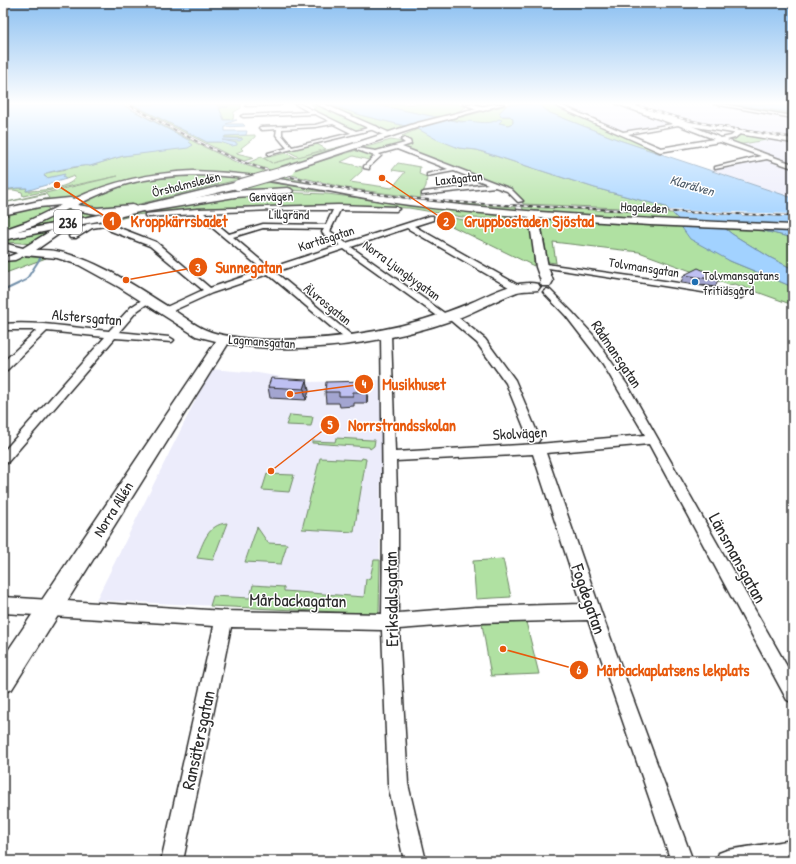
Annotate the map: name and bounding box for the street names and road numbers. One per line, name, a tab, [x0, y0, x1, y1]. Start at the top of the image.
street label: Örsholmsleden	[150, 167, 222, 201]
street label: Laxågatan	[435, 167, 484, 189]
street label: Genvägen	[249, 187, 293, 205]
street label: Hagaleden	[620, 197, 668, 217]
street label: Lillgränd	[269, 205, 309, 223]
road number: 236	[54, 210, 82, 234]
street label: Kartåsgatan	[296, 220, 356, 255]
street label: Norra Ljungbygatan	[359, 236, 445, 304]
street label: Tolvmansgatan	[607, 253, 681, 281]
street label: Älvrosgatan	[300, 279, 356, 329]
street label: Alstersgatan	[51, 303, 123, 331]
street label: Rådmansgatan	[587, 316, 648, 392]
street label: Lagmansgatan	[228, 330, 296, 352]
street label: Skolvägen	[492, 421, 548, 445]
street label: Norra Allén	[88, 477, 138, 541]
street label: Länsmansgatan	[703, 508, 773, 608]
street label: Eriksdalsgatan	[378, 551, 404, 647]
street label: Fogdegatan	[565, 560, 613, 637]
street label: Mårbackagatan	[249, 587, 347, 613]
street label: Ransätersgatan	[175, 688, 221, 792]

